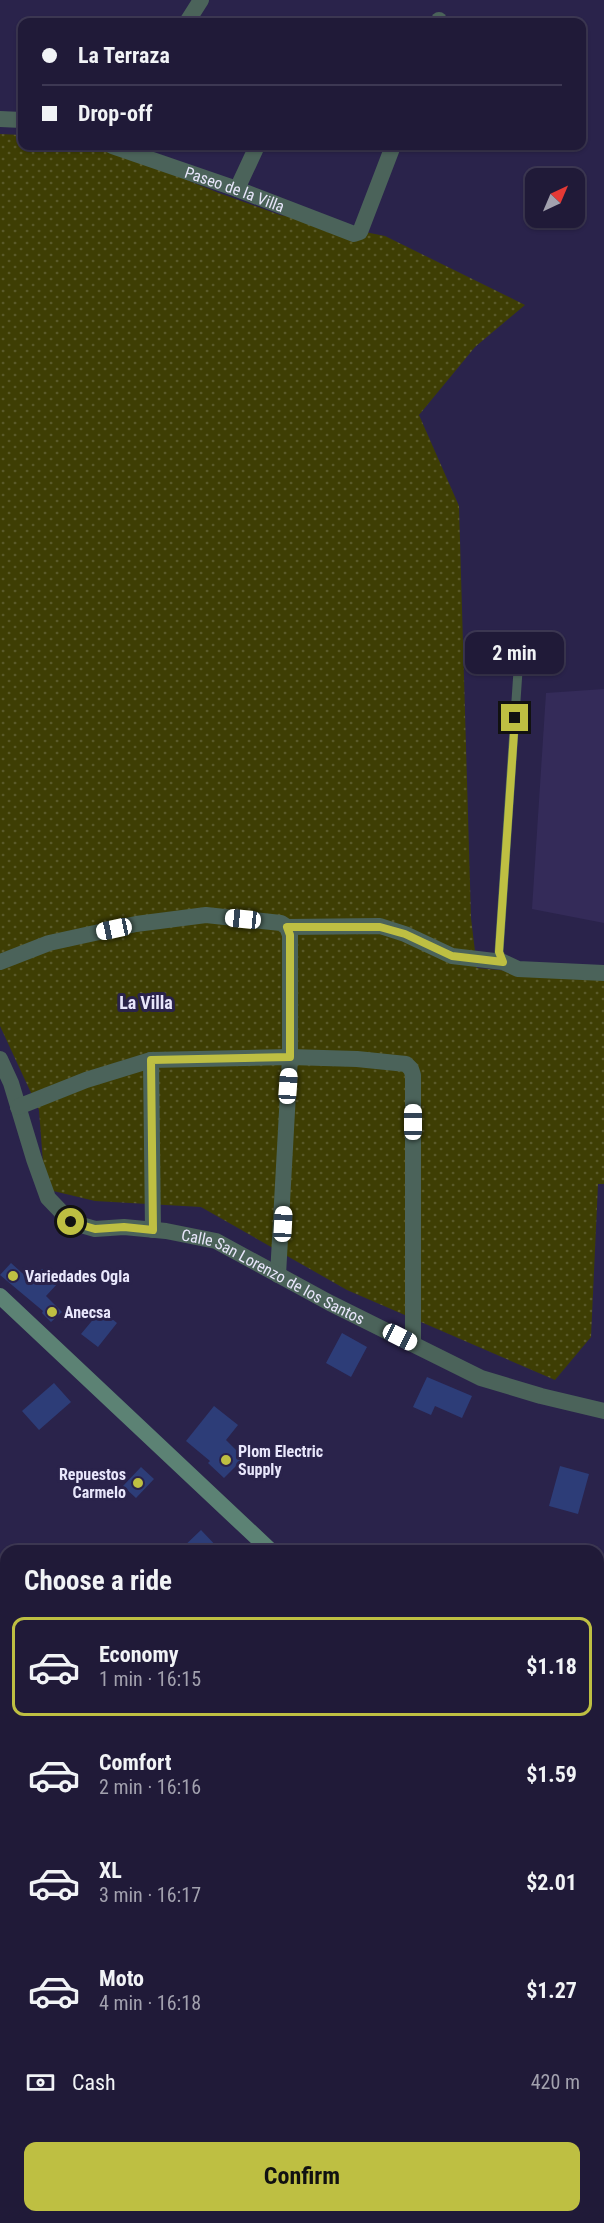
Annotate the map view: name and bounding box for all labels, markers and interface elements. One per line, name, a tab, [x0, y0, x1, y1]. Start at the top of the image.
text: La Terraza	[78, 43, 170, 68]
text: Drop-off	[78, 101, 152, 126]
street label: Paseo de la Villa	[182, 162, 287, 216]
north arrow	[525, 168, 585, 228]
map controls	[525, 168, 585, 228]
callout: 2 min	[466, 631, 564, 673]
text: 2 min	[492, 641, 537, 665]
route end	[501, 704, 528, 731]
car	[224, 908, 262, 930]
car	[95, 916, 133, 942]
district label: La Villa	[119, 992, 173, 1013]
car	[278, 1067, 298, 1105]
car	[404, 1104, 422, 1140]
car	[273, 1206, 293, 1242]
route start	[57, 1208, 84, 1235]
street label: Calle San Lorenzo de los Santos	[180, 1225, 368, 1328]
place label: Variedades Ogla	[25, 1267, 130, 1286]
marker: Variedades Ogla	[6, 1269, 20, 1283]
place label: Anecsa	[64, 1303, 111, 1322]
marker: Anecsa	[45, 1305, 59, 1319]
car	[380, 1321, 420, 1353]
place label: Plom Electric Supply	[238, 1442, 323, 1479]
marker: Plom Electric Supply	[219, 1453, 233, 1467]
place label: Repuestos Carmelo	[59, 1465, 126, 1502]
marker: Repuestos Carmelo	[131, 1476, 145, 1490]
text: Choose a ride	[24, 1565, 172, 1597]
icon: car	[27, 1640, 81, 1694]
text: Economy	[99, 1642, 179, 1667]
text: $1.18	[526, 1654, 577, 1679]
text: 1 min · 16:15	[99, 1667, 201, 1691]
icon: car	[27, 1748, 81, 1802]
text: Comfort	[99, 1750, 172, 1775]
text: $1.59	[526, 1762, 577, 1787]
text: 2 min · 16:16	[99, 1775, 201, 1799]
icon: car	[27, 1856, 81, 1910]
text: XL	[99, 1858, 122, 1883]
text: $2.01	[526, 1870, 577, 1895]
text: 3 min · 16:17	[99, 1883, 201, 1907]
icon: car	[27, 1964, 81, 2018]
text: Moto	[99, 1966, 144, 1991]
text: $1.27	[526, 1978, 577, 2003]
text: 4 min · 16:18	[99, 1991, 201, 2015]
icon: cash	[24, 2066, 57, 2099]
text: Cash	[72, 2070, 116, 2095]
text: 420 m	[531, 2070, 580, 2094]
button: Confirm	[24, 2142, 580, 2211]

